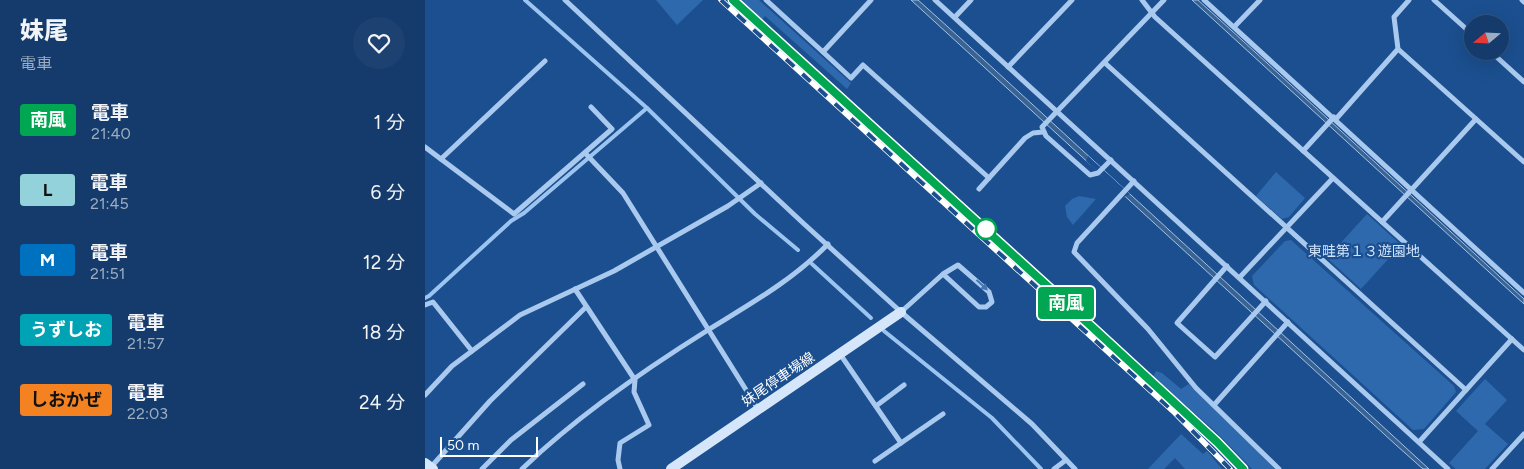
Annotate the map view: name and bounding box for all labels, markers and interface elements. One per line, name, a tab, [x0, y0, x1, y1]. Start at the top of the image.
north arrow	[1464, 15, 1509, 60]
map controls	[1464, 15, 1509, 60]
text: 妹尾	[20, 16, 68, 45]
button: heart	[353, 17, 405, 69]
text: 電車	[20, 54, 52, 73]
text: 電車	[91, 101, 129, 124]
text: 南風	[30, 109, 66, 131]
text: 1 分	[373, 111, 405, 134]
text: 21:40	[91, 124, 131, 143]
text: 電車	[90, 171, 128, 194]
text: L	[43, 179, 52, 201]
text: 6 分	[371, 181, 405, 204]
text: 21:45	[90, 194, 129, 213]
unlabelled marker	[975, 218, 997, 240]
text: 電車	[90, 241, 128, 264]
park label: 東畦第１３遊園地	[1308, 243, 1420, 260]
text: M	[40, 249, 55, 271]
text: 12 分	[363, 251, 405, 274]
text: 21:51	[90, 264, 125, 283]
one-way arrow	[975, 279, 987, 291]
line badge: 南風	[1043, 287, 1089, 319]
text: 南風	[1048, 292, 1084, 314]
text: 電車	[127, 311, 165, 334]
text: うずしお	[30, 319, 102, 341]
text: 18 分	[362, 321, 405, 344]
text: 21:57	[127, 334, 164, 353]
street label: 妹尾停車場線	[739, 349, 818, 410]
text: 電車	[127, 381, 165, 404]
text: しおかぜ	[30, 389, 102, 411]
text: 24 分	[359, 391, 405, 414]
text: 22:03	[127, 404, 168, 423]
scale bar	[440, 434, 537, 457]
text: 50 m	[447, 437, 479, 454]

